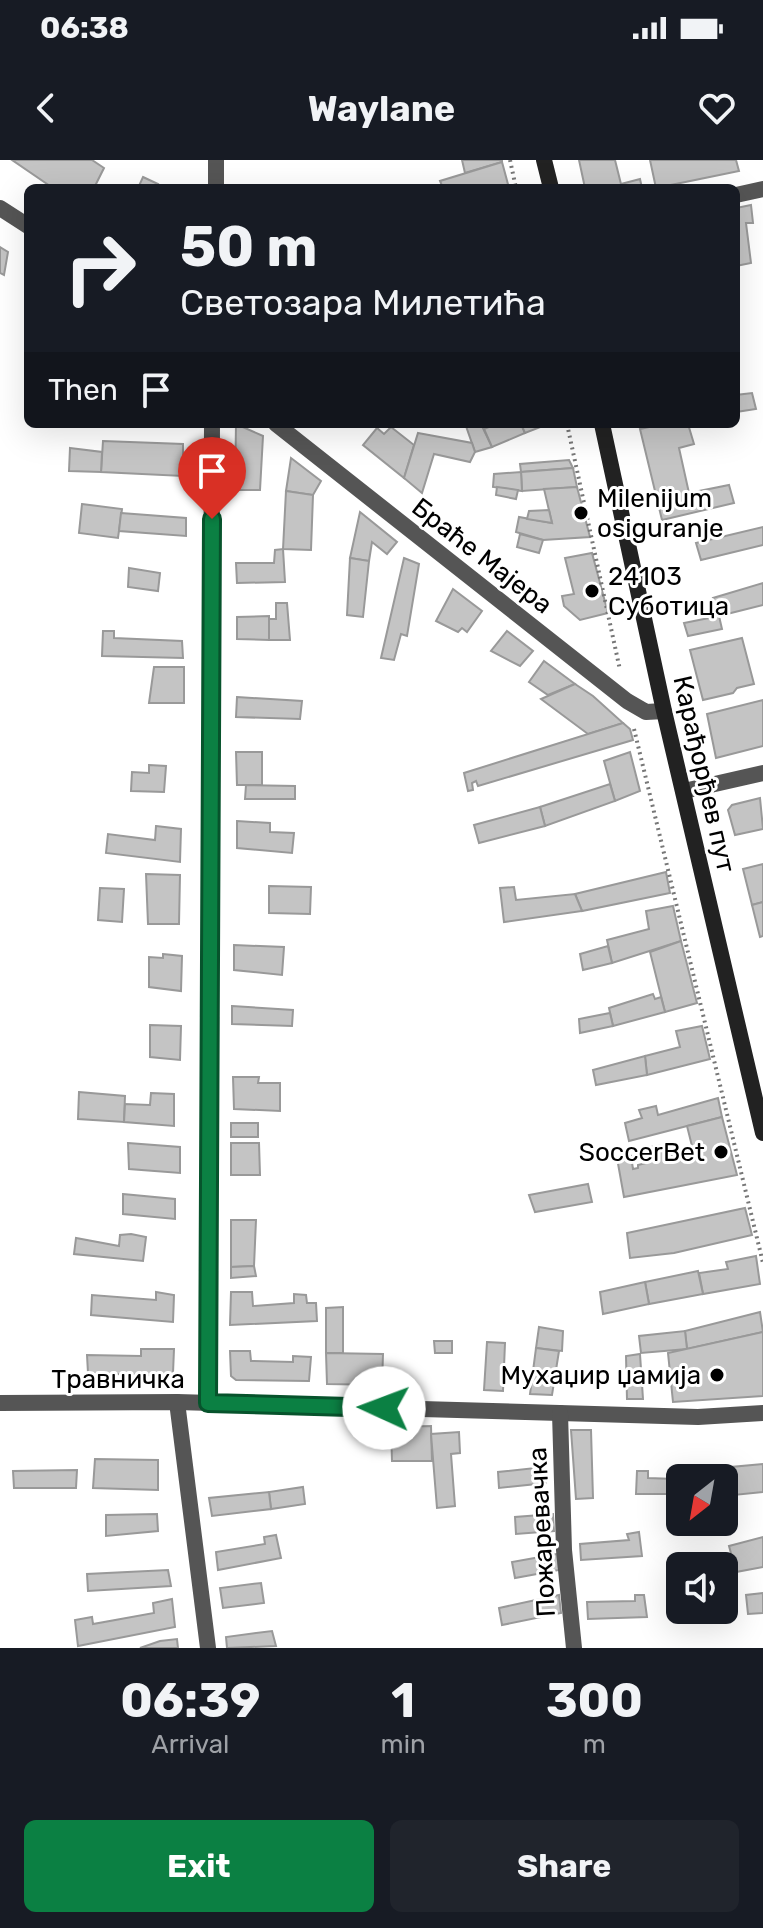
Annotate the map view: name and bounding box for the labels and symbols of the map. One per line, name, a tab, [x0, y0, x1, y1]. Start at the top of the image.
pin	[178, 437, 246, 519]
place label: Milenijum osiguranje	[597, 483, 724, 544]
street label: Браће Мајера	[406, 492, 558, 620]
marker: Milenijum osiguranje	[572, 504, 590, 522]
place label: 24103 Суботица	[608, 561, 729, 622]
marker: 24103 Суботица	[583, 582, 601, 600]
street label: Карађорђев пут	[666, 673, 742, 875]
place label: SoccerBet	[579, 1137, 705, 1168]
marker: SoccerBet	[712, 1143, 730, 1161]
place label: Мухаџир џамија	[500, 1360, 701, 1391]
street label: Травничка	[51, 1364, 185, 1395]
position arrow	[342, 1366, 426, 1450]
marker: Мухаџир џамија	[708, 1366, 726, 1384]
street label: Пожаревачка	[522, 1446, 562, 1618]
north arrow	[666, 1464, 738, 1536]

